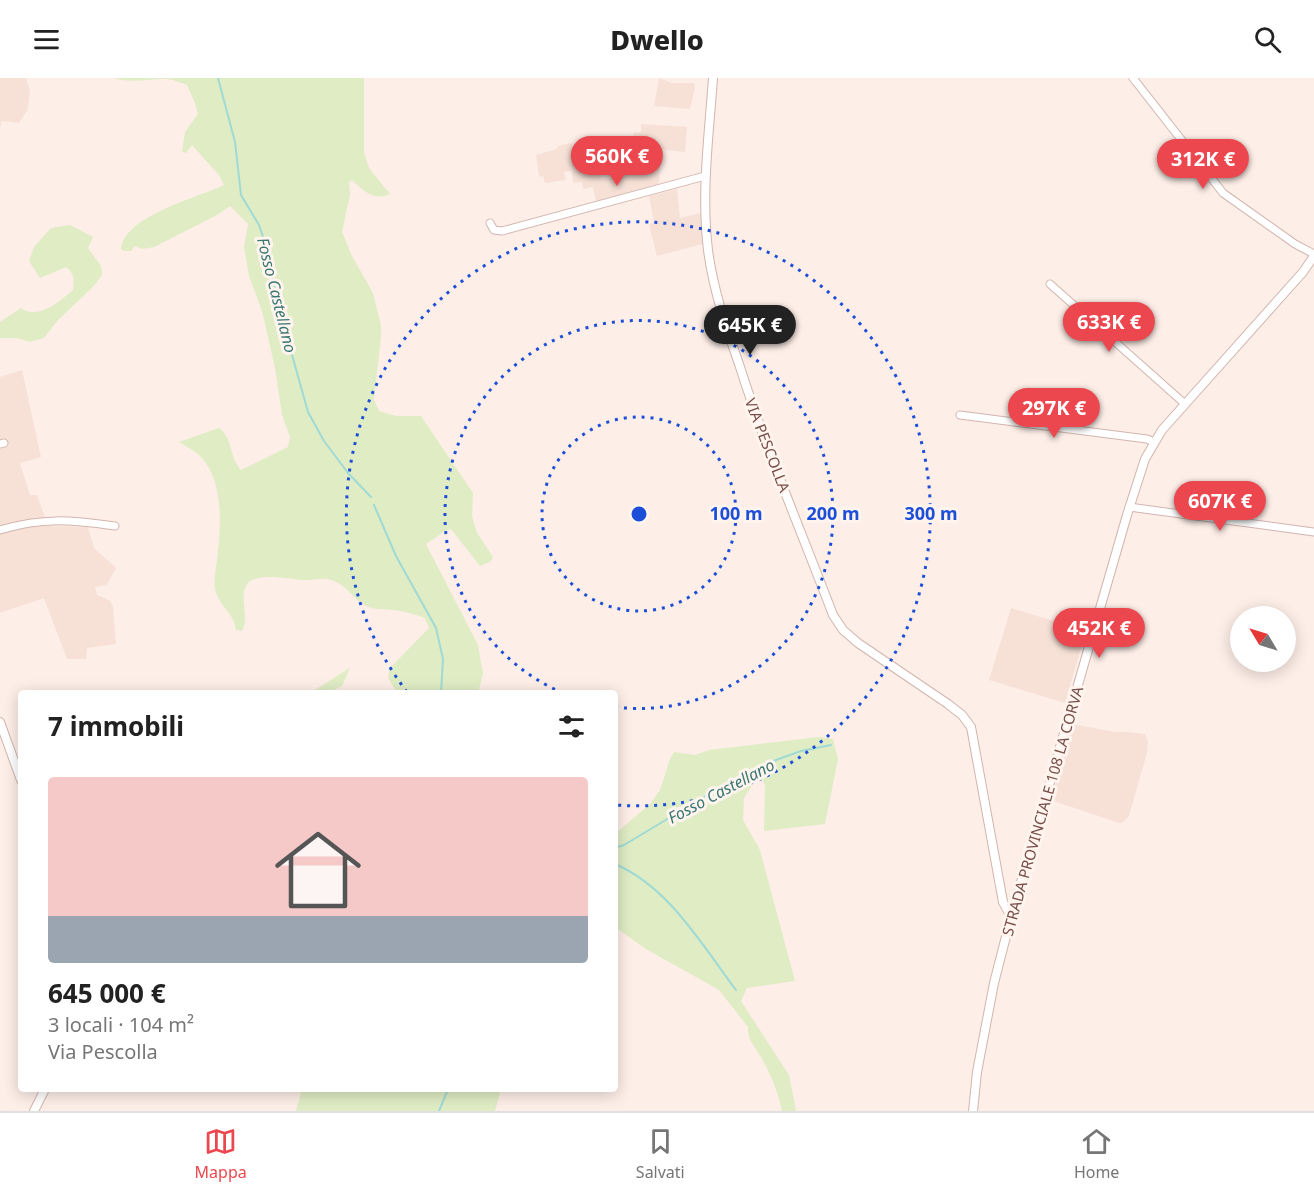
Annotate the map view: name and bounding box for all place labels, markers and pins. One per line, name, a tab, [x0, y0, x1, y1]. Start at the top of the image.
pin: 560K €	[568, 136, 666, 187]
pin: 312K €	[1154, 139, 1252, 190]
pin: 633K €	[1060, 302, 1158, 353]
pin: 645K €	[701, 305, 799, 356]
pin: 297K €	[1005, 388, 1103, 439]
pin: 607K €	[1171, 481, 1269, 532]
centre of rings	[629, 504, 649, 524]
pin: 452K €	[1050, 608, 1148, 659]

